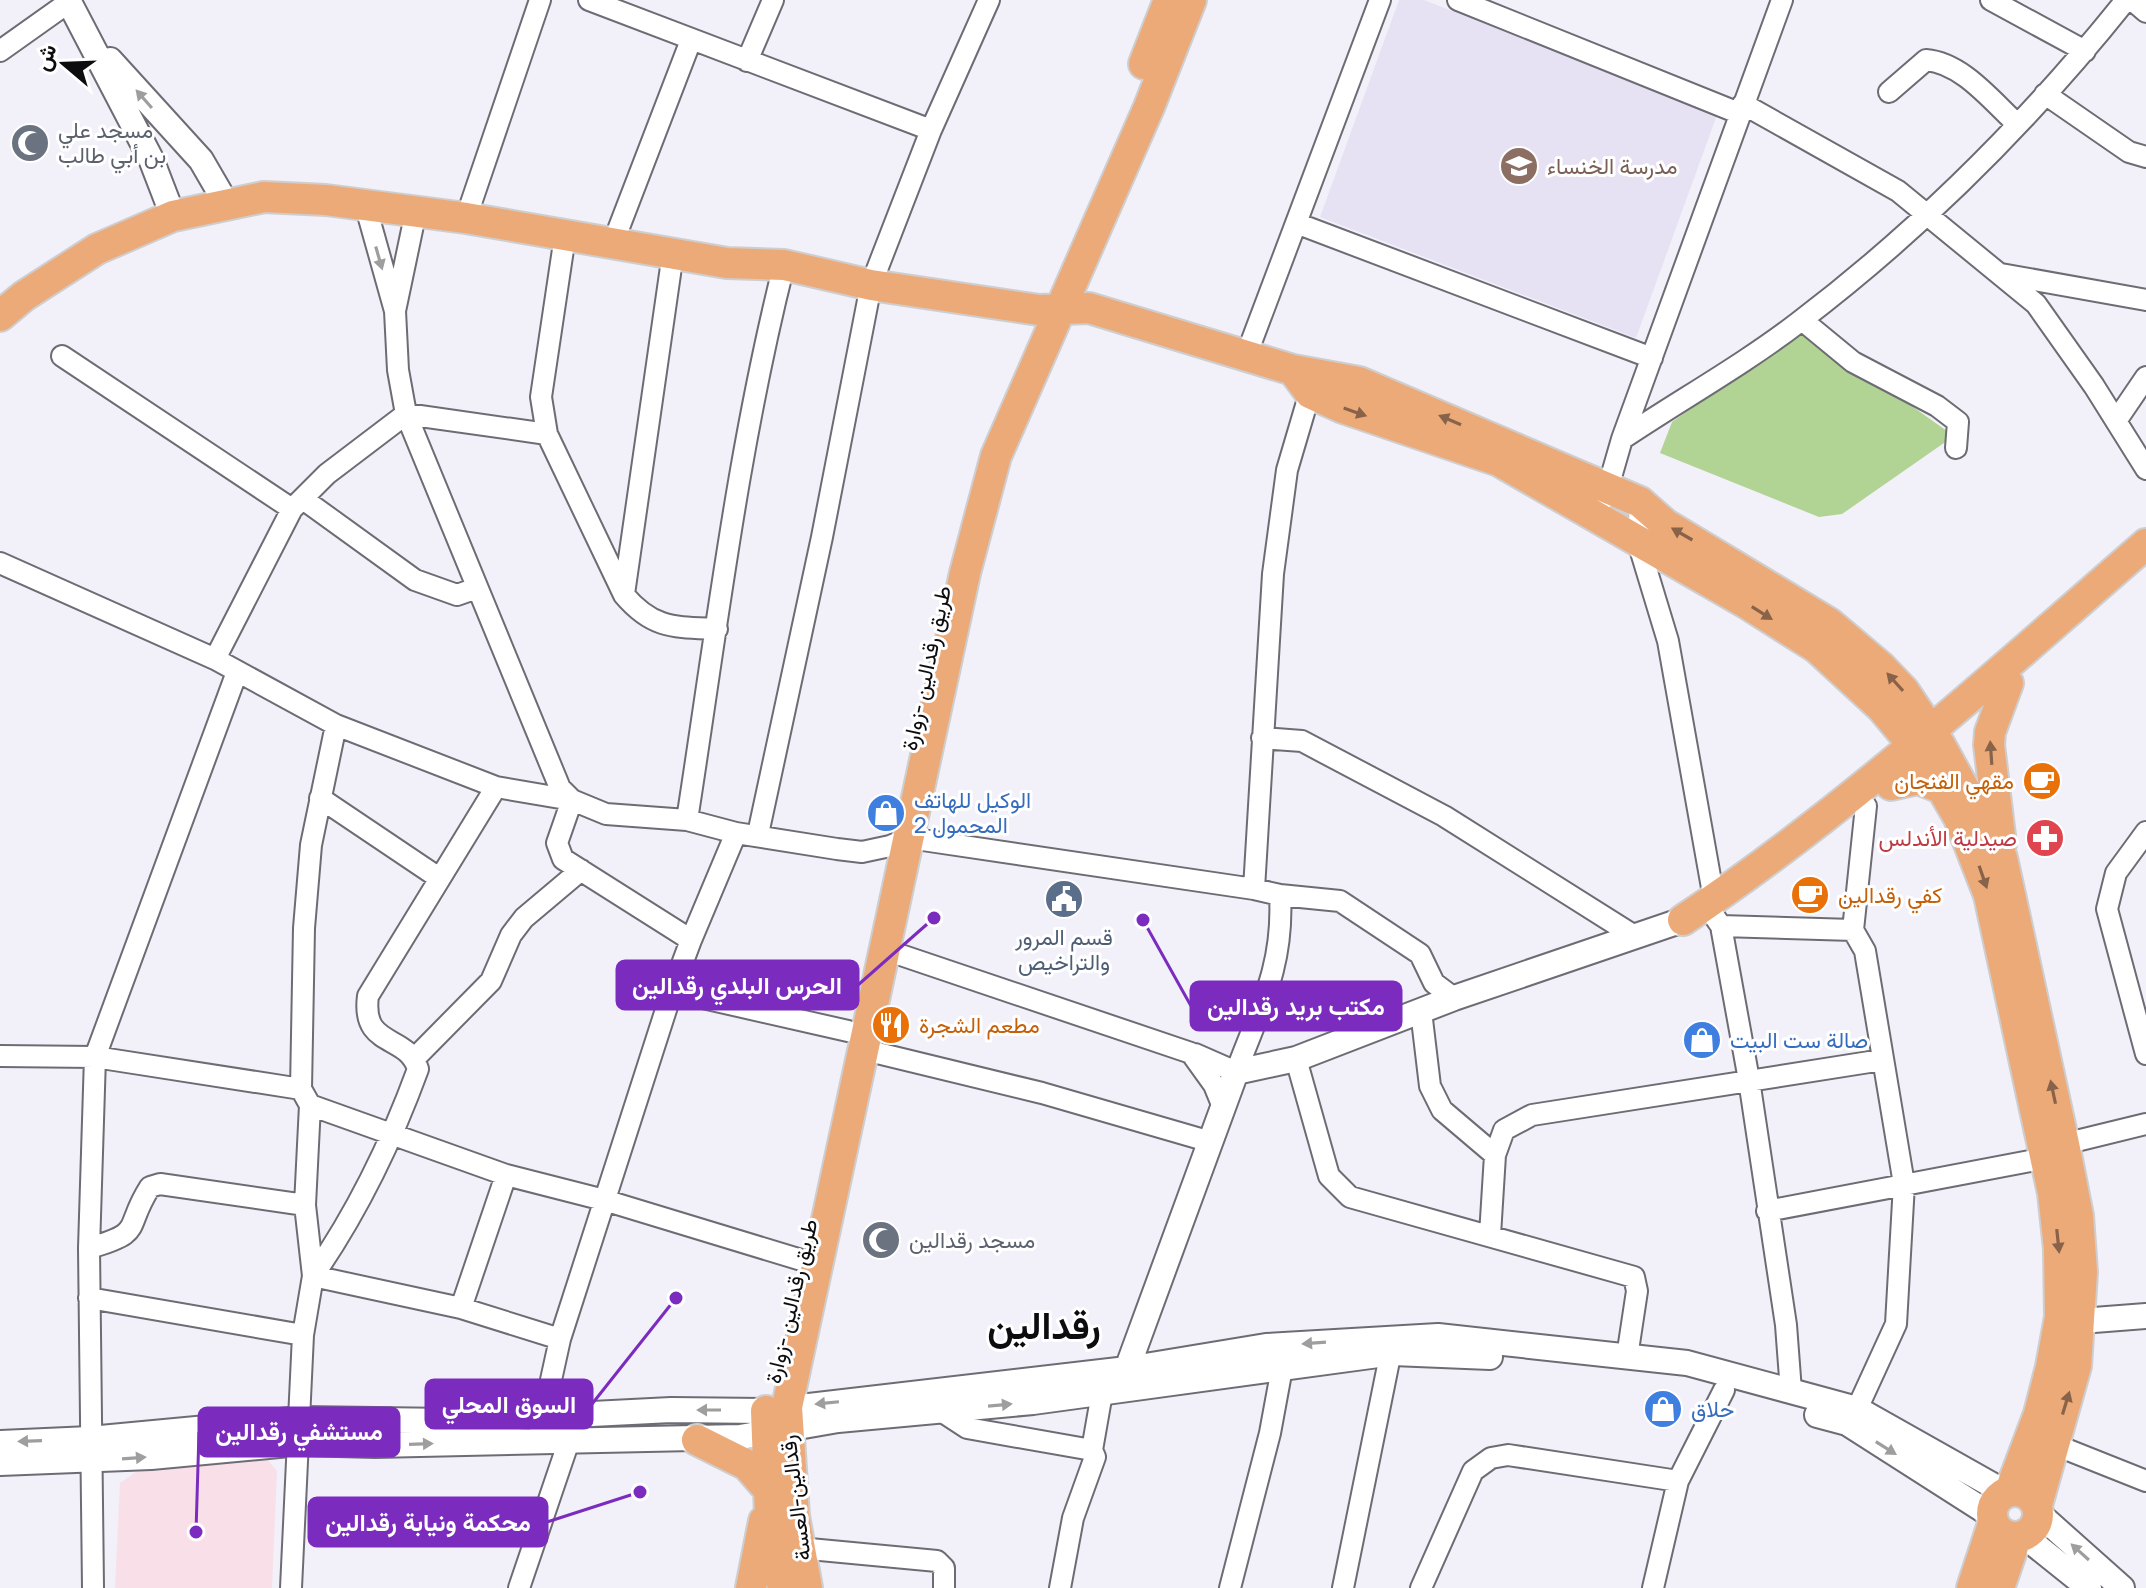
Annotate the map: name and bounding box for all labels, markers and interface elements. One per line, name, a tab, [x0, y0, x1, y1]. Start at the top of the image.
north arrow	[24, 24, 104, 104]
text: ش	[28, 40, 63, 75]
one-way arrow	[136, 89, 153, 109]
place label: مسجد علي بن أبي طالب	[58, 116, 166, 174]
mosque icon: مسجد علي بن أبي طالب	[9, 122, 51, 164]
school or university icon: مدرسة الخنساء	[1498, 145, 1540, 187]
place label: مدرسة الخنساء	[1547, 152, 1678, 180]
one-way arrow	[373, 246, 386, 270]
one-way arrow	[1344, 407, 1368, 419]
one-way arrow	[1438, 414, 1462, 427]
one-way arrow	[1671, 527, 1694, 541]
street label: طريق رقدالين -زوارة	[895, 583, 957, 753]
one-way arrow	[1752, 606, 1773, 621]
one-way arrow	[1886, 672, 1904, 691]
one-way arrow	[1984, 740, 1997, 765]
cafe icon: مقهي الفنجان	[2021, 760, 2063, 802]
place label: مقهي الفنجان	[1894, 767, 2014, 800]
place label: الوكيل للهاتف المحمول 2	[914, 786, 1031, 839]
shop icon: الوكيل للهاتف المحمول 2	[865, 792, 907, 834]
pharmacy icon: صيدلية الأندلس	[2024, 817, 2066, 859]
place label: صيدلية الأندلس	[1879, 824, 2017, 852]
one-way arrow	[1977, 866, 1989, 890]
cafe icon: كفي رقدالين	[1789, 874, 1831, 916]
public building icon: قسم المرور والتراخيص	[1043, 878, 1085, 920]
place label: كفي رقدالين	[1838, 881, 1943, 914]
place label: قسم المرور والتراخيص	[1014, 923, 1113, 976]
callout: الحرس البلدي رقدالين	[617, 961, 858, 1009]
text: الحرس البلدي رقدالين	[632, 970, 842, 1006]
callout: مكتب بريد رقدالين	[1191, 982, 1401, 1030]
text: مكتب بريد رقدالين	[1207, 991, 1385, 1022]
restaurant icon: مطعم الشجرة	[870, 1004, 912, 1046]
place label: مطعم الشجرة	[919, 1011, 1040, 1040]
shop icon: صالة ست البيت	[1681, 1019, 1723, 1061]
place label: صالة ست البيت	[1730, 1026, 1868, 1053]
one-way arrow	[2046, 1079, 2059, 1104]
street label: طريق رقدالين -زوارة	[758, 1216, 824, 1386]
mosque icon: مسجد رقدالين	[860, 1219, 902, 1261]
place label: مسجد رقدالين	[909, 1226, 1035, 1254]
one-way arrow	[2052, 1229, 2065, 1254]
district label: رقدالين	[987, 1302, 1101, 1350]
one-way arrow	[1301, 1337, 1326, 1350]
callout: السوق المحلي	[426, 1380, 592, 1428]
shop icon: حلاق	[1642, 1388, 1684, 1430]
text: السوق المحلي	[442, 1389, 576, 1425]
one-way arrow	[2060, 1391, 2073, 1415]
place label: حلاق	[1691, 1395, 1734, 1422]
one-way arrow	[814, 1396, 839, 1409]
one-way arrow	[988, 1399, 1013, 1412]
one-way arrow	[696, 1404, 721, 1416]
callout: مستشفي رقدالين	[199, 1408, 399, 1456]
text: مستشفي رقدالين	[215, 1416, 383, 1452]
street label: رقدالين-العسة	[773, 1434, 817, 1562]
one-way arrow	[17, 1435, 42, 1448]
one-way arrow	[409, 1437, 434, 1450]
one-way arrow	[1875, 1440, 1896, 1455]
one-way arrow	[122, 1451, 147, 1464]
callout: محكمة ونيابة رقدالين	[309, 1498, 547, 1546]
text: محكمة ونيابة رقدالين	[325, 1507, 531, 1538]
one-way arrow	[2071, 1543, 2090, 1561]

